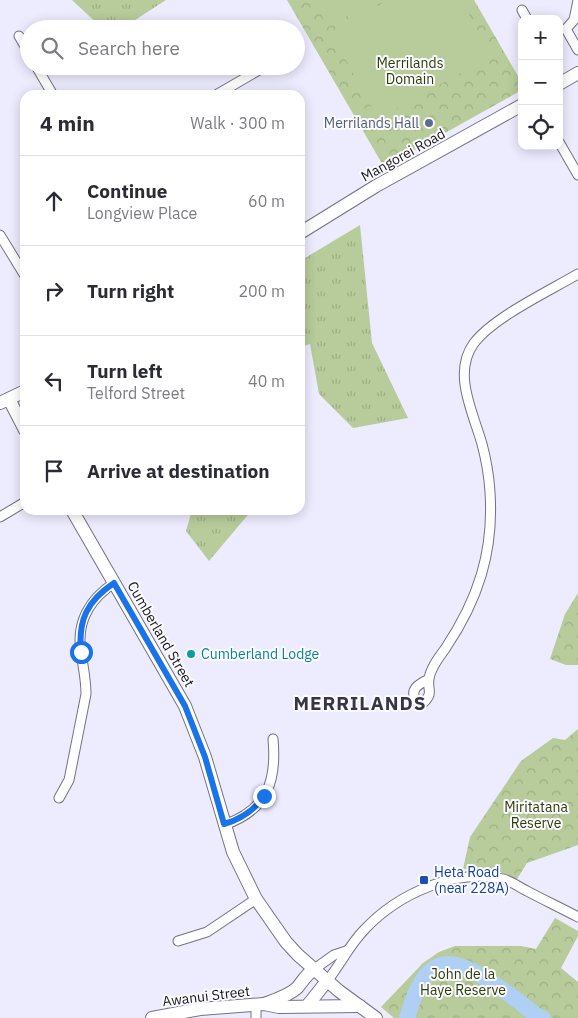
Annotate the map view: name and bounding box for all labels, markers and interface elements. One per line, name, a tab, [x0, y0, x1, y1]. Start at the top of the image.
map controls	[518, 15, 563, 150]
button: +	[518, 15, 563, 60]
search box	[20, 20, 305, 75]
icon: search	[38, 34, 66, 62]
text: Search here	[78, 36, 180, 60]
park label: Merrilands Domain	[376, 54, 444, 88]
button: −	[518, 60, 563, 105]
button: locate	[518, 105, 563, 150]
text: 4 min	[40, 109, 95, 137]
text: Walk · 300 m	[190, 113, 285, 133]
place label: Merrilands Hall	[324, 114, 419, 132]
marker: Merrilands Hall	[423, 117, 435, 129]
street label: Mangorei Road	[358, 124, 448, 186]
text: Continue	[87, 179, 167, 203]
icon: ahead	[40, 187, 68, 215]
text: 60 m	[248, 191, 285, 211]
text: Longview Place	[87, 203, 197, 223]
icon: right	[40, 277, 68, 305]
text: Turn right	[87, 279, 174, 303]
text: 200 m	[238, 281, 285, 301]
text: Turn left	[87, 359, 163, 383]
icon: left	[40, 367, 68, 395]
text: 40 m	[248, 371, 285, 391]
text: Telford Street	[87, 383, 185, 403]
icon: arrive	[40, 457, 68, 485]
text: Arrive at destination	[87, 459, 270, 483]
street label: Cumberland Street	[123, 578, 199, 690]
route start	[70, 641, 93, 664]
place label: Cumberland Lodge	[201, 645, 320, 663]
marker: Cumberland Lodge	[185, 648, 197, 660]
district label: MERRILANDS	[293, 691, 427, 715]
route end	[253, 785, 276, 808]
park label: Miritatana Reserve	[504, 798, 568, 832]
place label: Heta Road (near 228A)	[434, 863, 509, 897]
marker: Heta Road (near 228A)	[418, 874, 430, 886]
park label: John de la Haye Reserve	[420, 965, 506, 999]
street label: Awanui Street	[161, 982, 251, 1010]

